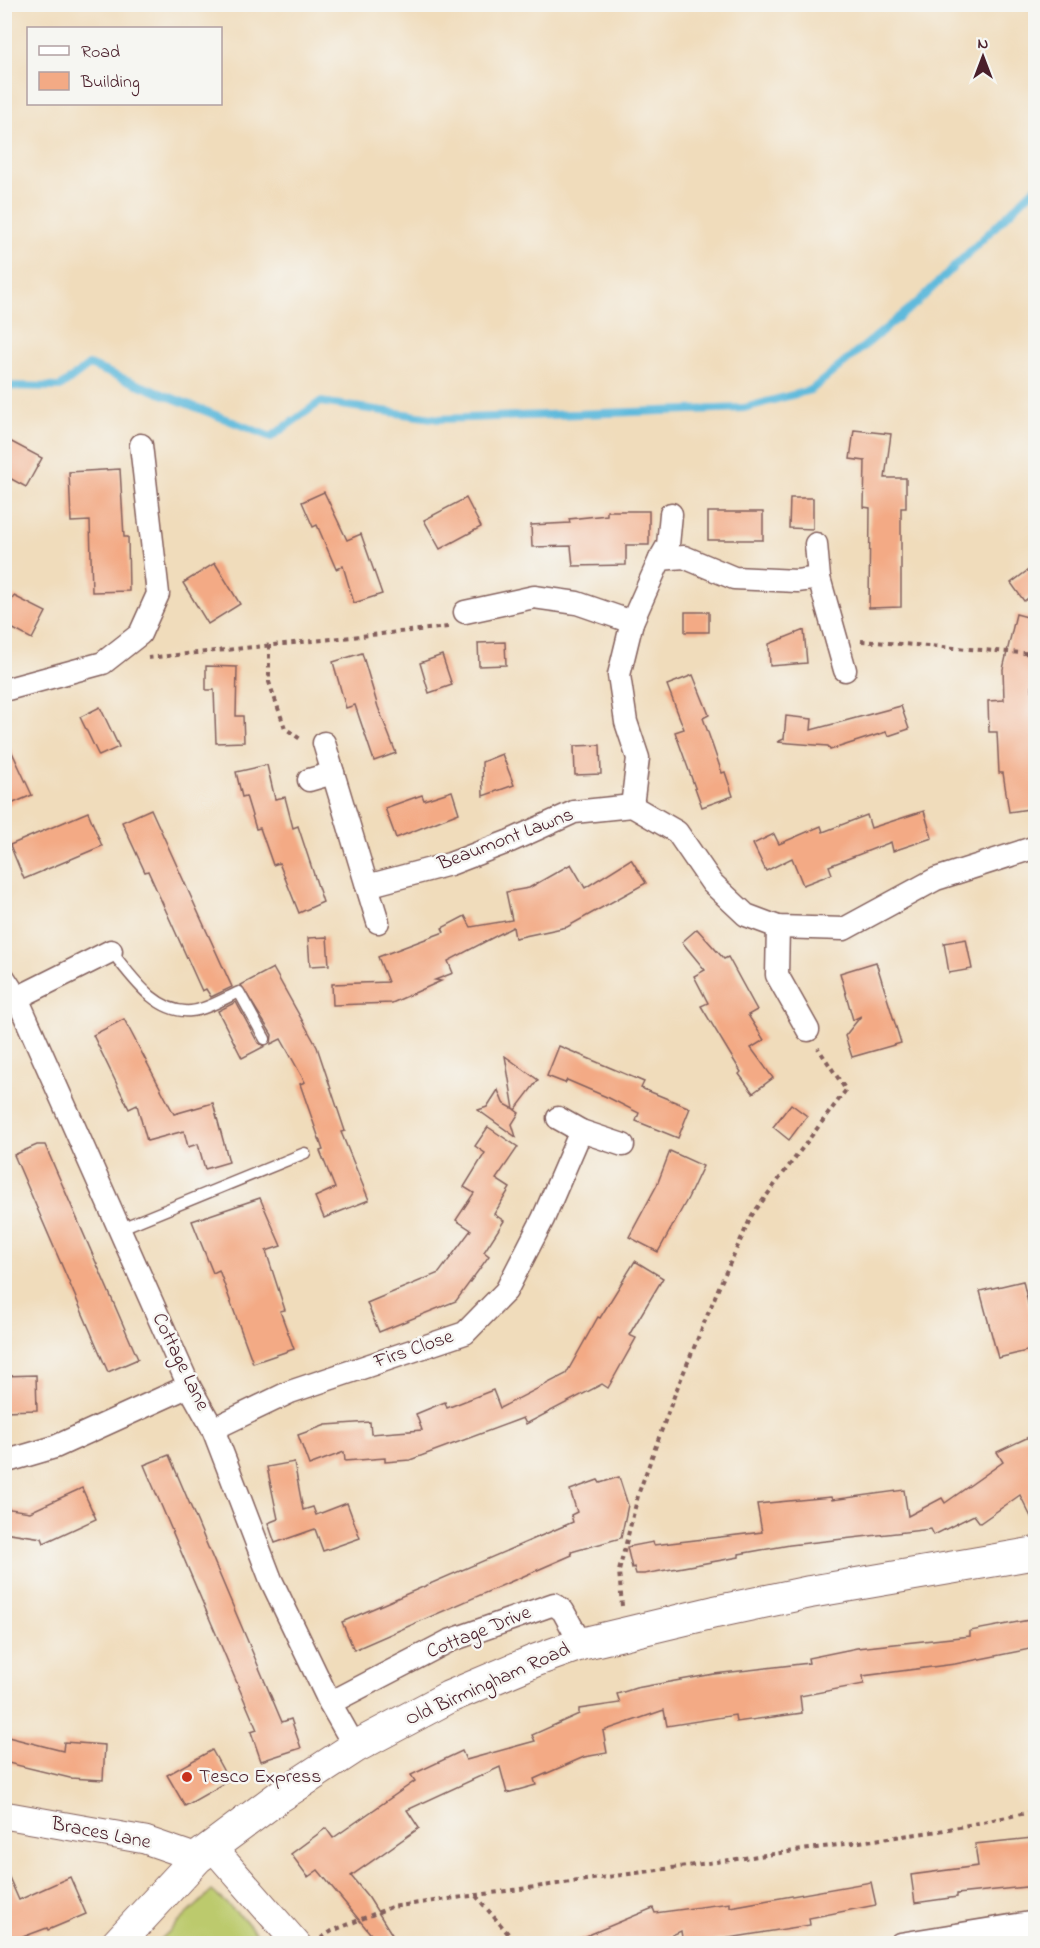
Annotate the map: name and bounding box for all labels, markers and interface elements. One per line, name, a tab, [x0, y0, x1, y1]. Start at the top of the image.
legend	[27, 27, 222, 105]
north arrow	[953, 27, 1013, 87]
text: N	[978, 32, 989, 56]
text: Road	[81, 40, 120, 66]
text: Building	[80, 70, 140, 97]
street label: Beaumont Lawns	[433, 801, 578, 880]
street label: Cottage Lane	[143, 1308, 216, 1416]
street label: Firs Close	[370, 1323, 457, 1377]
street label: Cottage Drive	[422, 1599, 536, 1668]
street label: Old Birmingham Road	[401, 1636, 575, 1735]
place label: Tesco Express	[199, 1763, 321, 1792]
marker: Tesco Express	[180, 1770, 194, 1784]
street label: Braces Lane	[48, 1810, 153, 1858]

